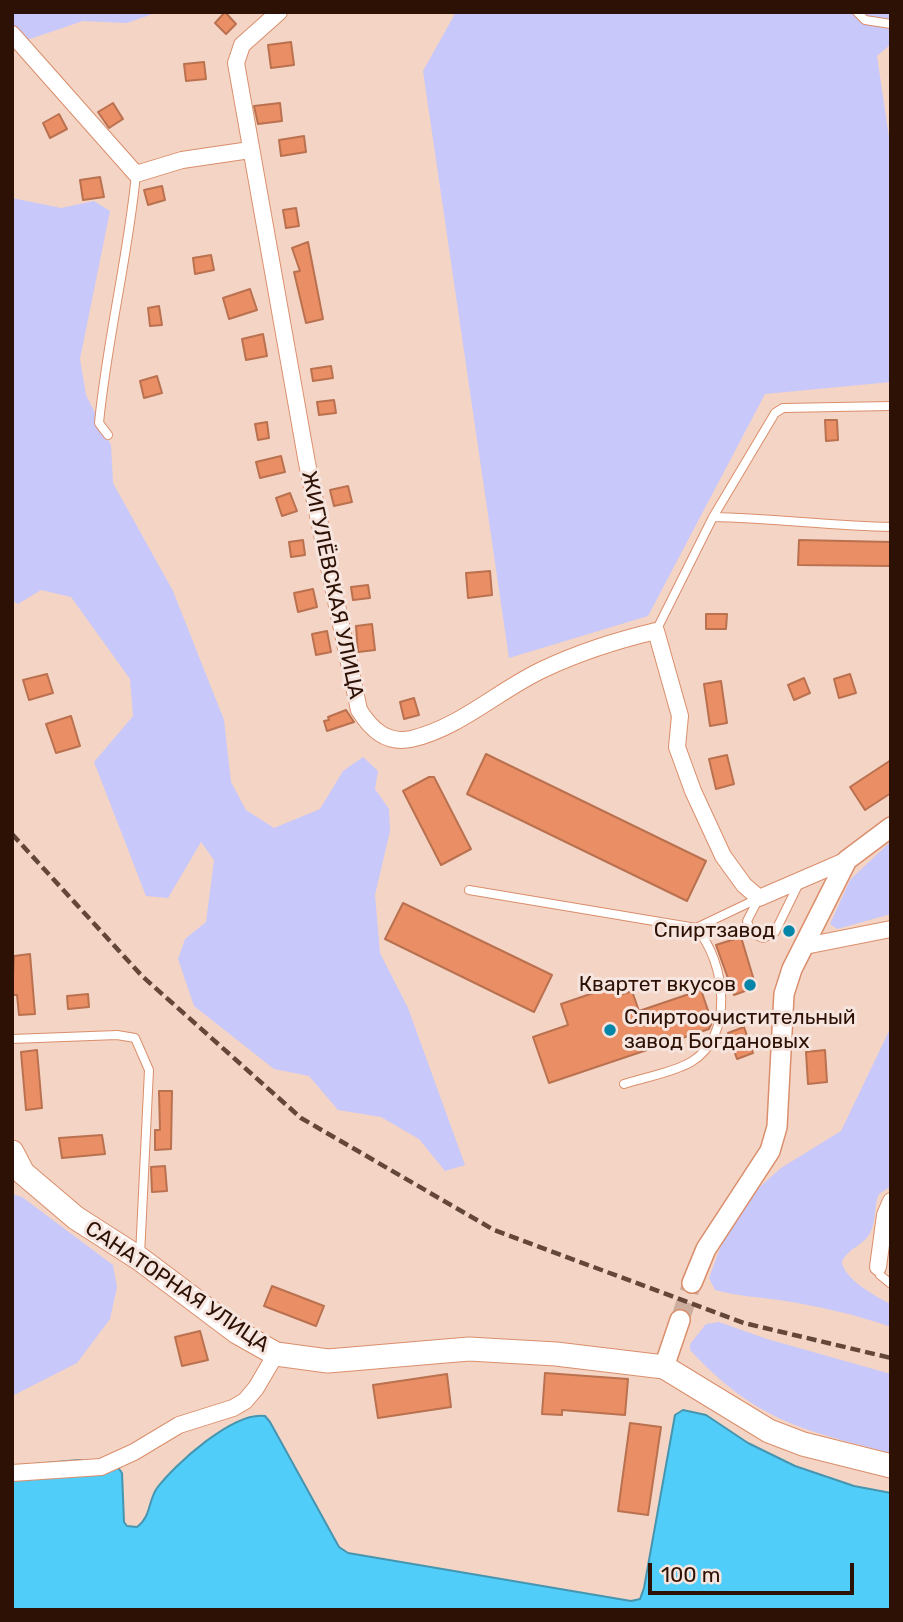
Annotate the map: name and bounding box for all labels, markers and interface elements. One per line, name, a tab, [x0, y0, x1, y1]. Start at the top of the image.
street label: ЖИГУЛЁВСКАЯ УЛИЦА	[295, 469, 369, 701]
place label: Спиртзавод	[654, 918, 775, 944]
marker: Спиртзавод	[781, 923, 797, 939]
place label: Квартет вкусов	[579, 972, 736, 998]
marker: Квартет вкусов	[742, 977, 758, 993]
place label: Спиртоочистительный завод Богдановых	[624, 1005, 856, 1055]
marker: Спиртоочистительный завод Богдановых	[602, 1022, 618, 1038]
street label: САНАТОРНАЯ УЛИЦА	[80, 1216, 274, 1358]
scale bar	[651, 1548, 858, 1592]
text: 100 m	[661, 1562, 720, 1587]

